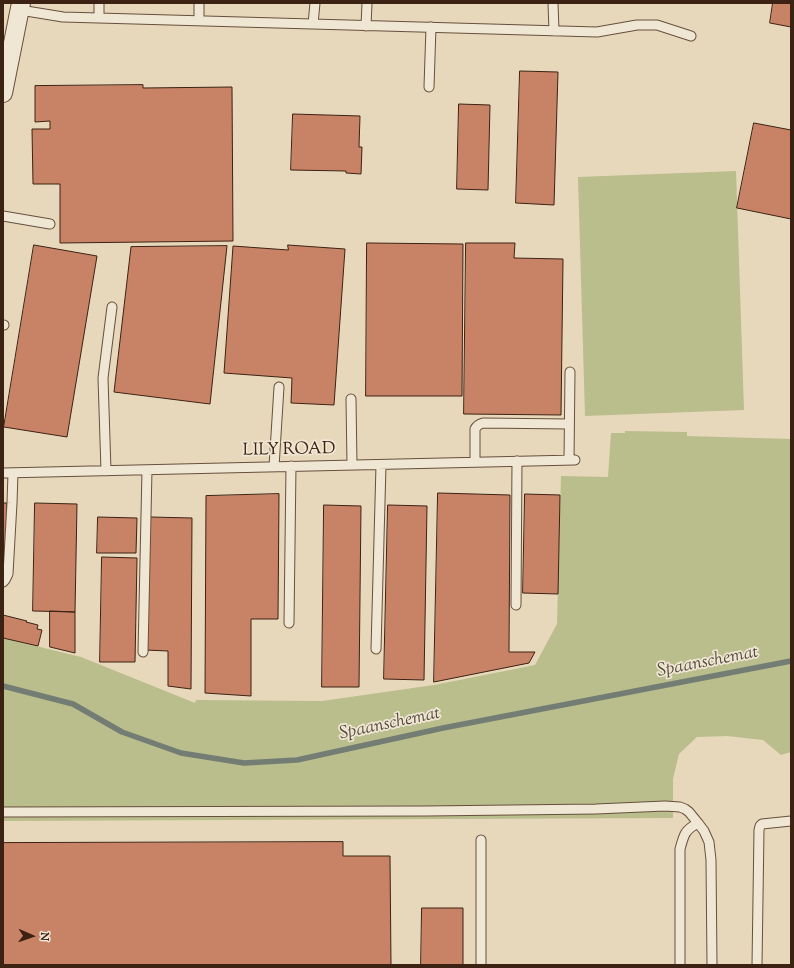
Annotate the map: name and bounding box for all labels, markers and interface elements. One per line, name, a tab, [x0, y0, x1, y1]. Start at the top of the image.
street label: LILY ROAD	[243, 440, 335, 462]
water label: Spaanschemat	[656, 643, 760, 683]
water label: Spaanschemat	[338, 704, 442, 746]
north arrow	[12, 916, 52, 956]
text: N	[36, 932, 52, 941]

